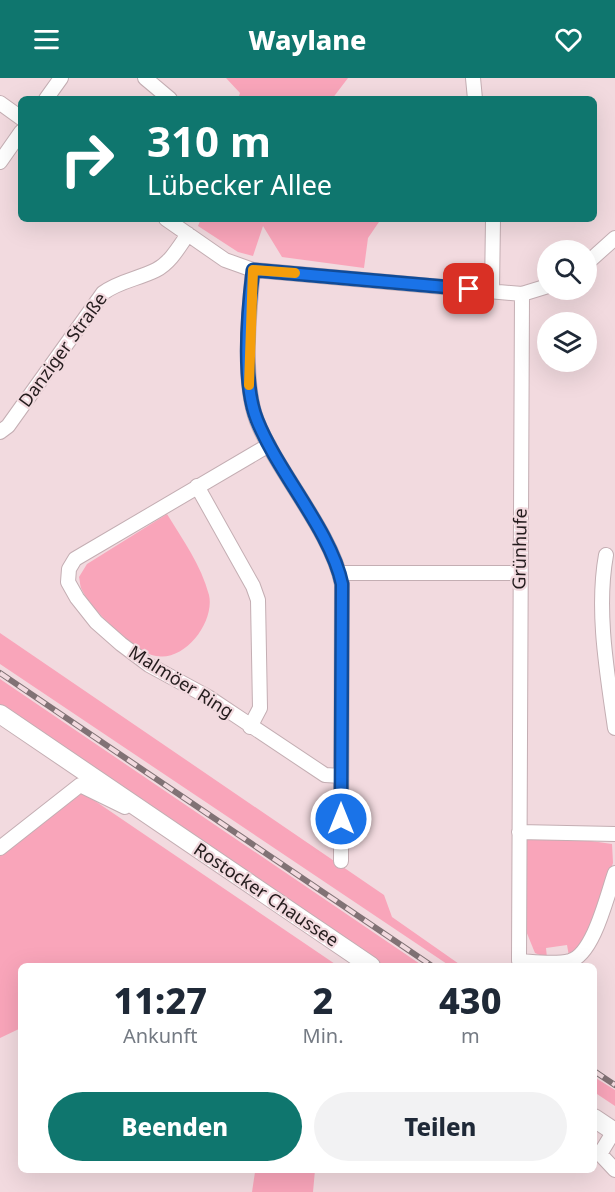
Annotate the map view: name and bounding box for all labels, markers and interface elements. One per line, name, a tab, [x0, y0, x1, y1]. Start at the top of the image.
text: Waylane	[249, 21, 366, 58]
icon: menu	[30, 23, 63, 56]
icon: heart	[552, 23, 585, 56]
text: 310 m	[147, 112, 271, 169]
icon: right	[48, 120, 126, 198]
text: Lübecker Allee	[147, 166, 332, 203]
map controls	[537, 240, 597, 372]
button: search	[537, 240, 597, 300]
pin	[443, 263, 494, 314]
icon: arrive	[452, 272, 485, 305]
street label: Danziger Straße	[13, 287, 112, 411]
button: layers	[537, 312, 597, 372]
street label: Grünhufe	[506, 508, 532, 590]
street label: Malmöer Ring	[125, 639, 238, 723]
position arrow	[309, 787, 373, 851]
street label: Rostocker Chaussee	[189, 837, 344, 952]
text: 11:27	[114, 976, 207, 1025]
text: 2	[313, 976, 333, 1025]
text: 430	[439, 976, 501, 1025]
text: Ankunft	[123, 1022, 198, 1049]
text: Min.	[303, 1022, 344, 1049]
text: m	[461, 1022, 480, 1049]
button: Beenden	[48, 1092, 302, 1161]
button: Teilen	[314, 1092, 567, 1161]

